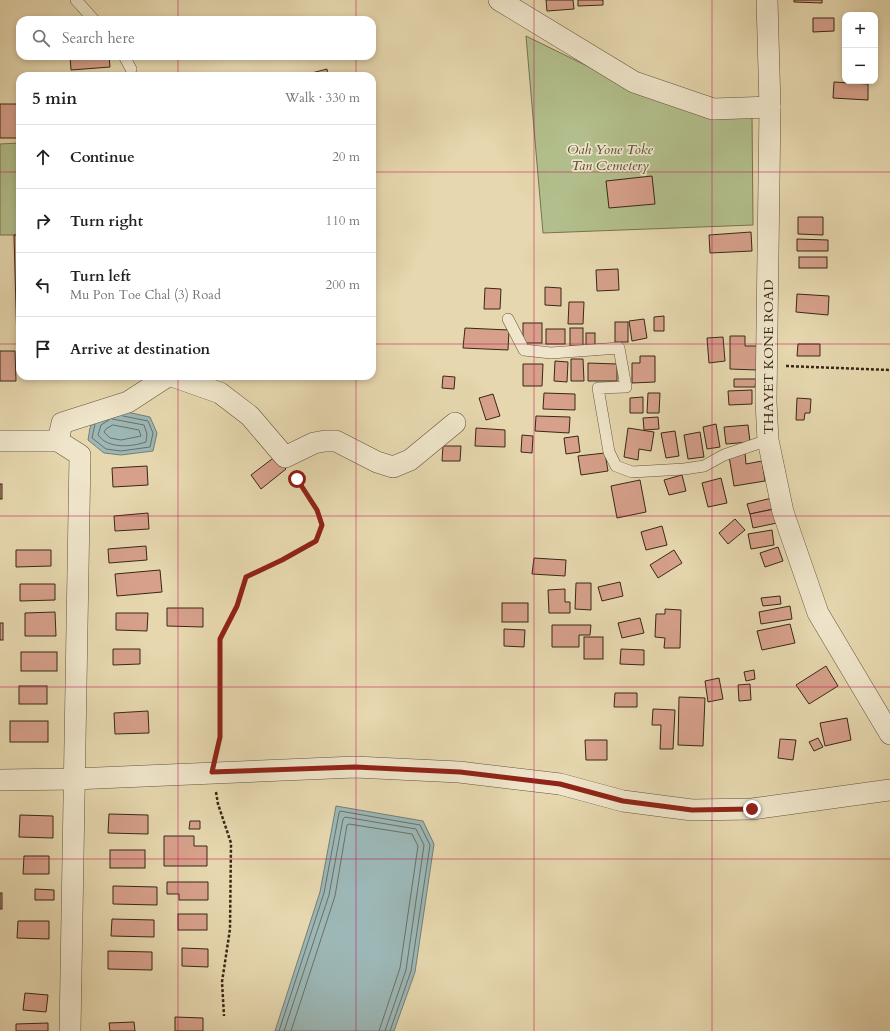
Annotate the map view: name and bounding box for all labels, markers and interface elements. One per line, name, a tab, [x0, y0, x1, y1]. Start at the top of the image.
map controls	[842, 12, 878, 84]
button: +	[842, 12, 878, 48]
search box	[16, 16, 376, 60]
icon: search	[30, 27, 52, 49]
text: Search here	[62, 28, 135, 48]
button: −	[842, 48, 878, 84]
text: 5 min	[32, 87, 77, 110]
text: Walk · 330 m	[285, 89, 360, 107]
park label: Oah Yone Toke Tan Cemetery	[567, 140, 654, 175]
icon: ahead	[32, 146, 54, 168]
text: Continue	[70, 147, 135, 167]
text: 20 m	[332, 148, 360, 166]
icon: right	[32, 210, 54, 232]
text: Turn right	[70, 211, 143, 231]
text: 110 m	[326, 212, 360, 230]
text: Turn left	[70, 266, 131, 286]
icon: left	[32, 274, 54, 296]
text: 200 m	[326, 276, 360, 294]
street label: THAYET KONE ROAD	[759, 279, 778, 435]
text: Mu Pon Toe Chal (3) Road	[70, 286, 221, 304]
icon: arrive	[32, 338, 54, 360]
text: Arrive at destination	[70, 339, 210, 359]
route start	[288, 470, 306, 488]
route end	[743, 800, 761, 818]

